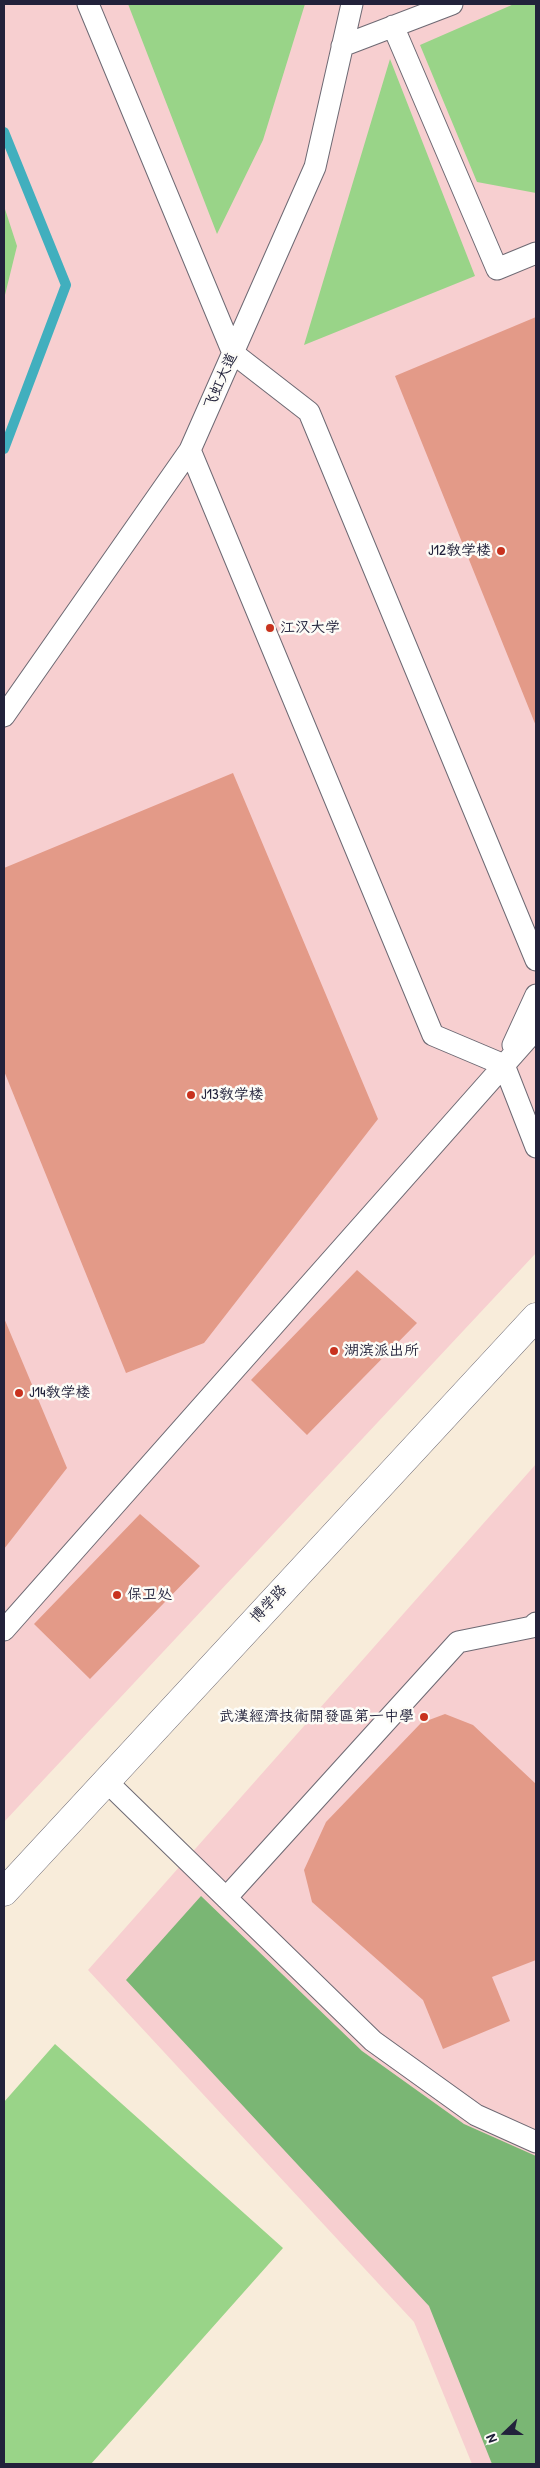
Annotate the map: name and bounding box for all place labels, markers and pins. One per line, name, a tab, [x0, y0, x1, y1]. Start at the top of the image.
place label: J12教学楼	[428, 542, 491, 560]
marker: J12教学楼	[495, 545, 507, 557]
place label: 江汉大学	[280, 619, 340, 637]
marker: 江汉大学	[264, 622, 276, 634]
place label: J13教学楼	[201, 1086, 264, 1104]
marker: J13教学楼	[185, 1089, 197, 1101]
place label: 湖滨派出所	[344, 1342, 419, 1360]
marker: 湖滨派出所	[328, 1345, 340, 1357]
place label: J14教学楼	[29, 1384, 91, 1402]
marker: J14教学楼	[13, 1387, 25, 1399]
place label: 保卫处	[127, 1586, 172, 1604]
marker: 保卫处	[111, 1589, 123, 1601]
place label: 武漢經濟技術開發區第一中學	[219, 1708, 414, 1726]
marker: 武漢經濟技術開發區第一中學	[418, 1711, 430, 1723]

